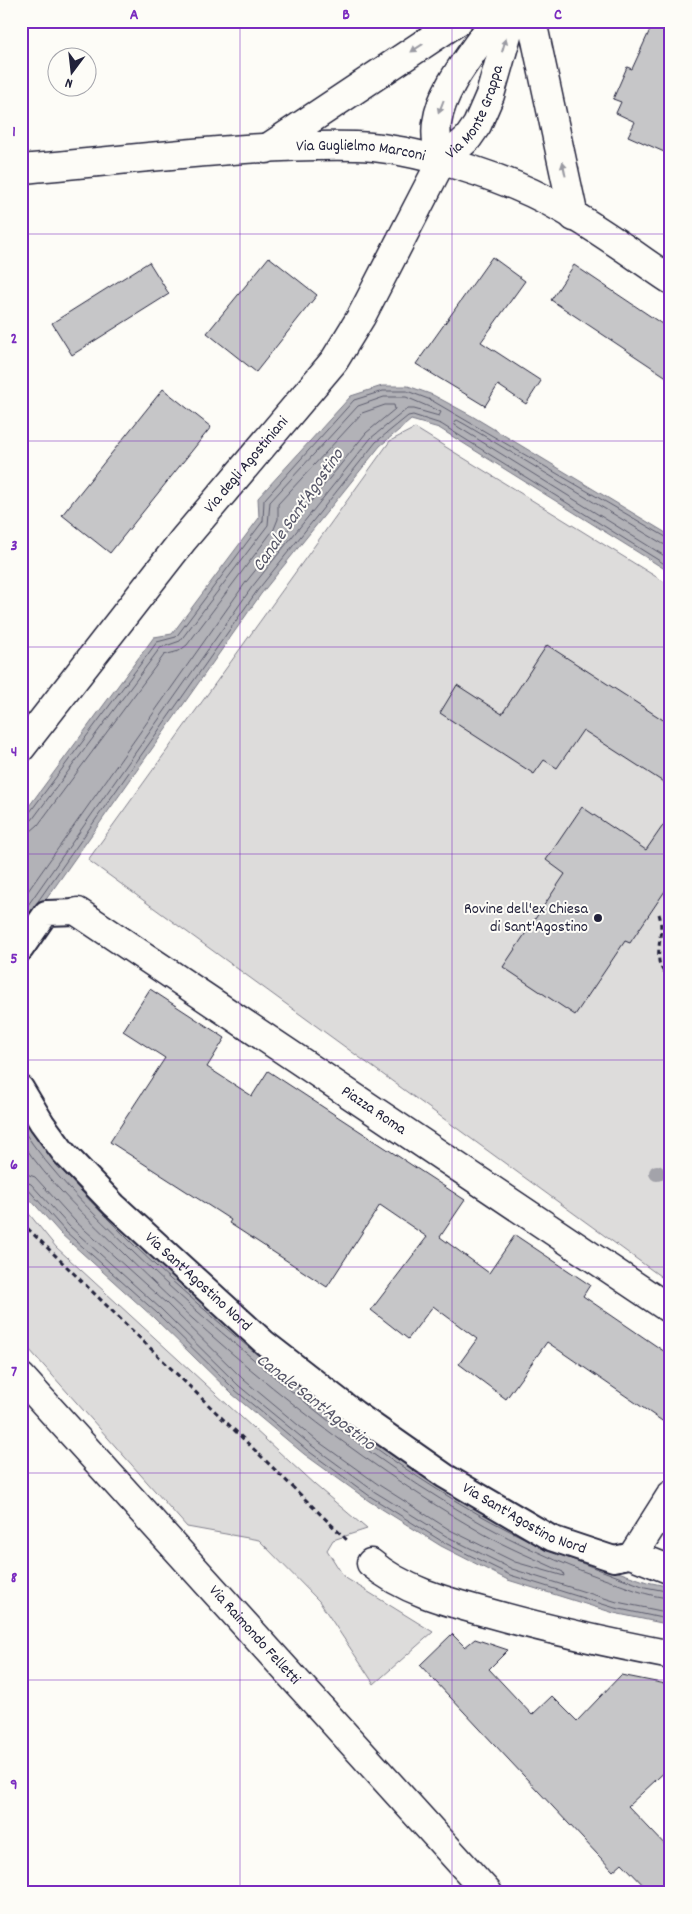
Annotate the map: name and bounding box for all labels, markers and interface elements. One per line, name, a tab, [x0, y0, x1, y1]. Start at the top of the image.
text: A	[130, 4, 139, 27]
text: B	[342, 4, 350, 27]
text: C	[554, 4, 562, 27]
one-way arrow	[500, 38, 508, 53]
one-way arrow	[410, 43, 424, 53]
north arrow	[48, 48, 98, 98]
street label: Via Monte Grappa	[440, 62, 510, 165]
text: N	[63, 72, 75, 93]
one-way arrow	[437, 100, 445, 115]
text: 1	[12, 121, 16, 144]
street label: Via Guglielmo Marconi	[296, 134, 428, 168]
one-way arrow	[560, 162, 568, 177]
text: 2	[11, 328, 18, 351]
street label: Via degli Agostiniani	[199, 411, 294, 518]
water label: Canale Sant'Agostino	[247, 444, 351, 578]
text: 3	[10, 535, 18, 558]
text: 4	[11, 741, 17, 764]
place label: Rovine dell'ex Chiesa di Sant'Agostino	[464, 898, 588, 939]
marker: Rovine dell'ex Chiesa di Sant'Agostino	[592, 912, 604, 924]
text: 5	[10, 948, 18, 971]
street label: Piazza Roma	[336, 1080, 411, 1141]
text: 6	[10, 1154, 18, 1177]
street label: Via Sant'Agostino Nord	[139, 1227, 257, 1337]
water label: Canale Sant'Agostino	[250, 1349, 381, 1458]
text: 7	[11, 1361, 17, 1384]
street label: Via Sant'Agostino Nord	[458, 1477, 589, 1560]
text: 8	[11, 1567, 18, 1590]
street label: Via Raimondo Felletti	[203, 1580, 306, 1690]
text: 9	[10, 1774, 18, 1797]

